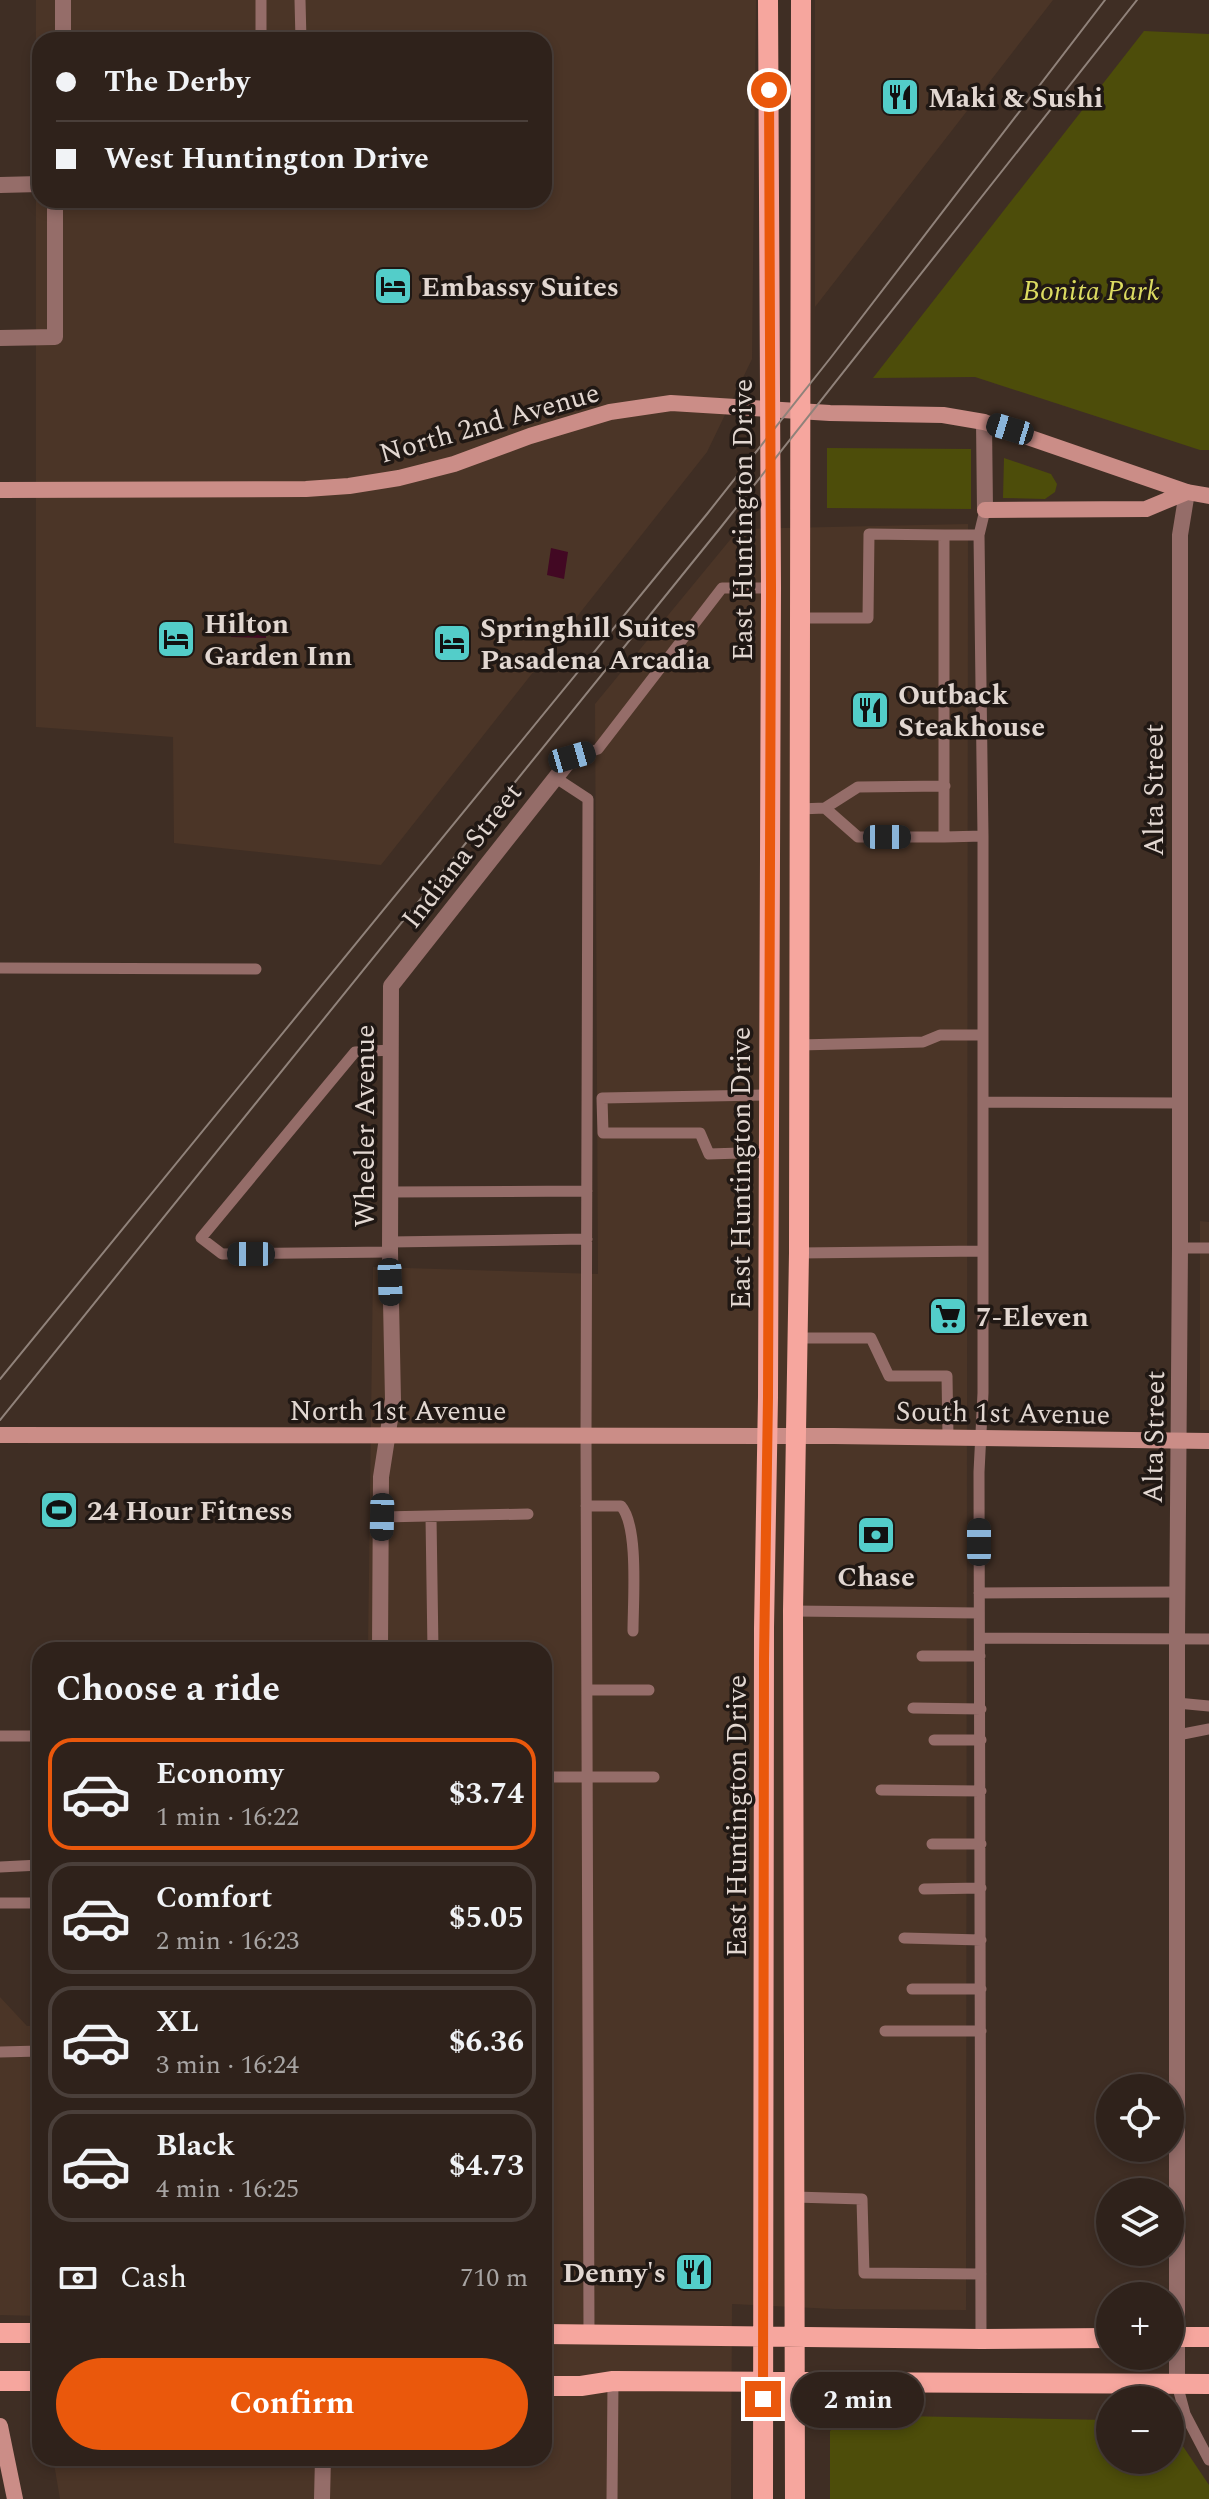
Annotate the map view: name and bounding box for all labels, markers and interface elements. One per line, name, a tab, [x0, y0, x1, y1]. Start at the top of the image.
text: The Derby	[104, 59, 250, 105]
route start	[751, 72, 787, 108]
restaurant icon: Maki & Sushi	[879, 76, 921, 118]
place label: Maki & Sushi	[928, 77, 1103, 120]
text: West Huntington Drive	[104, 136, 429, 182]
hotel icon: Embassy Suites	[372, 265, 414, 307]
place label: Embassy Suites	[421, 266, 619, 309]
park label: Bonita Park	[1022, 270, 1160, 313]
street label: North 2nd Avenue	[374, 371, 605, 475]
street label: East Huntington Drive	[722, 379, 765, 661]
car	[984, 411, 1036, 447]
place label: Hilton Garden Inn	[204, 603, 352, 678]
place label: Springhill Suites Pasadena Arcadia	[480, 607, 711, 682]
hotel icon: Hilton Garden Inn	[155, 618, 197, 660]
hotel icon: Springhill Suites Pasadena Arcadia	[431, 622, 473, 664]
place label: Outback Steakhouse	[898, 674, 1045, 749]
restaurant icon: Outback Steakhouse	[849, 689, 891, 731]
street label: Alta Street	[1133, 723, 1176, 857]
car	[546, 739, 598, 775]
street label: Indiana Street	[391, 773, 533, 938]
car	[863, 825, 911, 849]
street label: Wheeler Avenue	[344, 1024, 387, 1228]
street label: East Huntington Drive	[720, 1027, 763, 1309]
car	[227, 1242, 275, 1266]
car	[377, 1258, 403, 1306]
supermarket icon: 7-Eleven	[927, 1295, 969, 1337]
place label: 7-Eleven	[976, 1296, 1089, 1339]
street label: Alta Street	[1132, 1370, 1177, 1504]
street label: North 1st Avenue	[290, 1390, 506, 1433]
street label: South 1st Avenue	[895, 1390, 1111, 1437]
sports icon: 24 Hour Fitness	[38, 1489, 80, 1531]
place label: 24 Hour Fitness	[87, 1490, 293, 1533]
car	[370, 1493, 394, 1541]
bank icon: Chase	[855, 1514, 897, 1556]
car	[967, 1518, 991, 1566]
place label: Chase	[837, 1556, 915, 1599]
text: Choose a ride	[56, 1662, 280, 1717]
street label: East Huntington Drive	[716, 1675, 759, 1957]
text: Economy	[156, 1751, 283, 1797]
icon: car	[60, 1758, 132, 1830]
text: $3.74	[449, 1771, 524, 1817]
text: 1 min · 16:22	[156, 1797, 299, 1837]
text: Comfort	[156, 1875, 272, 1921]
icon: car	[60, 1882, 132, 1954]
text: $5.05	[449, 1895, 524, 1941]
text: 2 min · 16:23	[156, 1921, 299, 1961]
text: XL	[156, 1999, 199, 2045]
icon: car	[60, 2006, 132, 2078]
text: $6.36	[449, 2019, 524, 2065]
text: 3 min · 16:24	[156, 2045, 299, 2085]
map controls	[1096, 2074, 1184, 2474]
button: locate	[1096, 2074, 1184, 2162]
text: Black	[156, 2123, 235, 2169]
icon: car	[60, 2130, 132, 2202]
text: $4.73	[449, 2143, 524, 2189]
text: 4 min · 16:25	[156, 2169, 299, 2209]
button: layers	[1096, 2178, 1184, 2266]
restaurant icon: Denny's	[673, 2251, 715, 2293]
place label: Denny's	[562, 2252, 666, 2295]
text: Cash	[120, 2255, 187, 2301]
icon: cash	[56, 2256, 100, 2300]
text: 710 m	[460, 2258, 528, 2298]
button: +	[1096, 2282, 1184, 2370]
button: Confirm	[56, 2358, 528, 2450]
callout: 2 min	[791, 2371, 923, 2427]
text: 2 min	[823, 2380, 893, 2420]
route end	[745, 2381, 781, 2417]
button: −	[1096, 2386, 1184, 2474]

